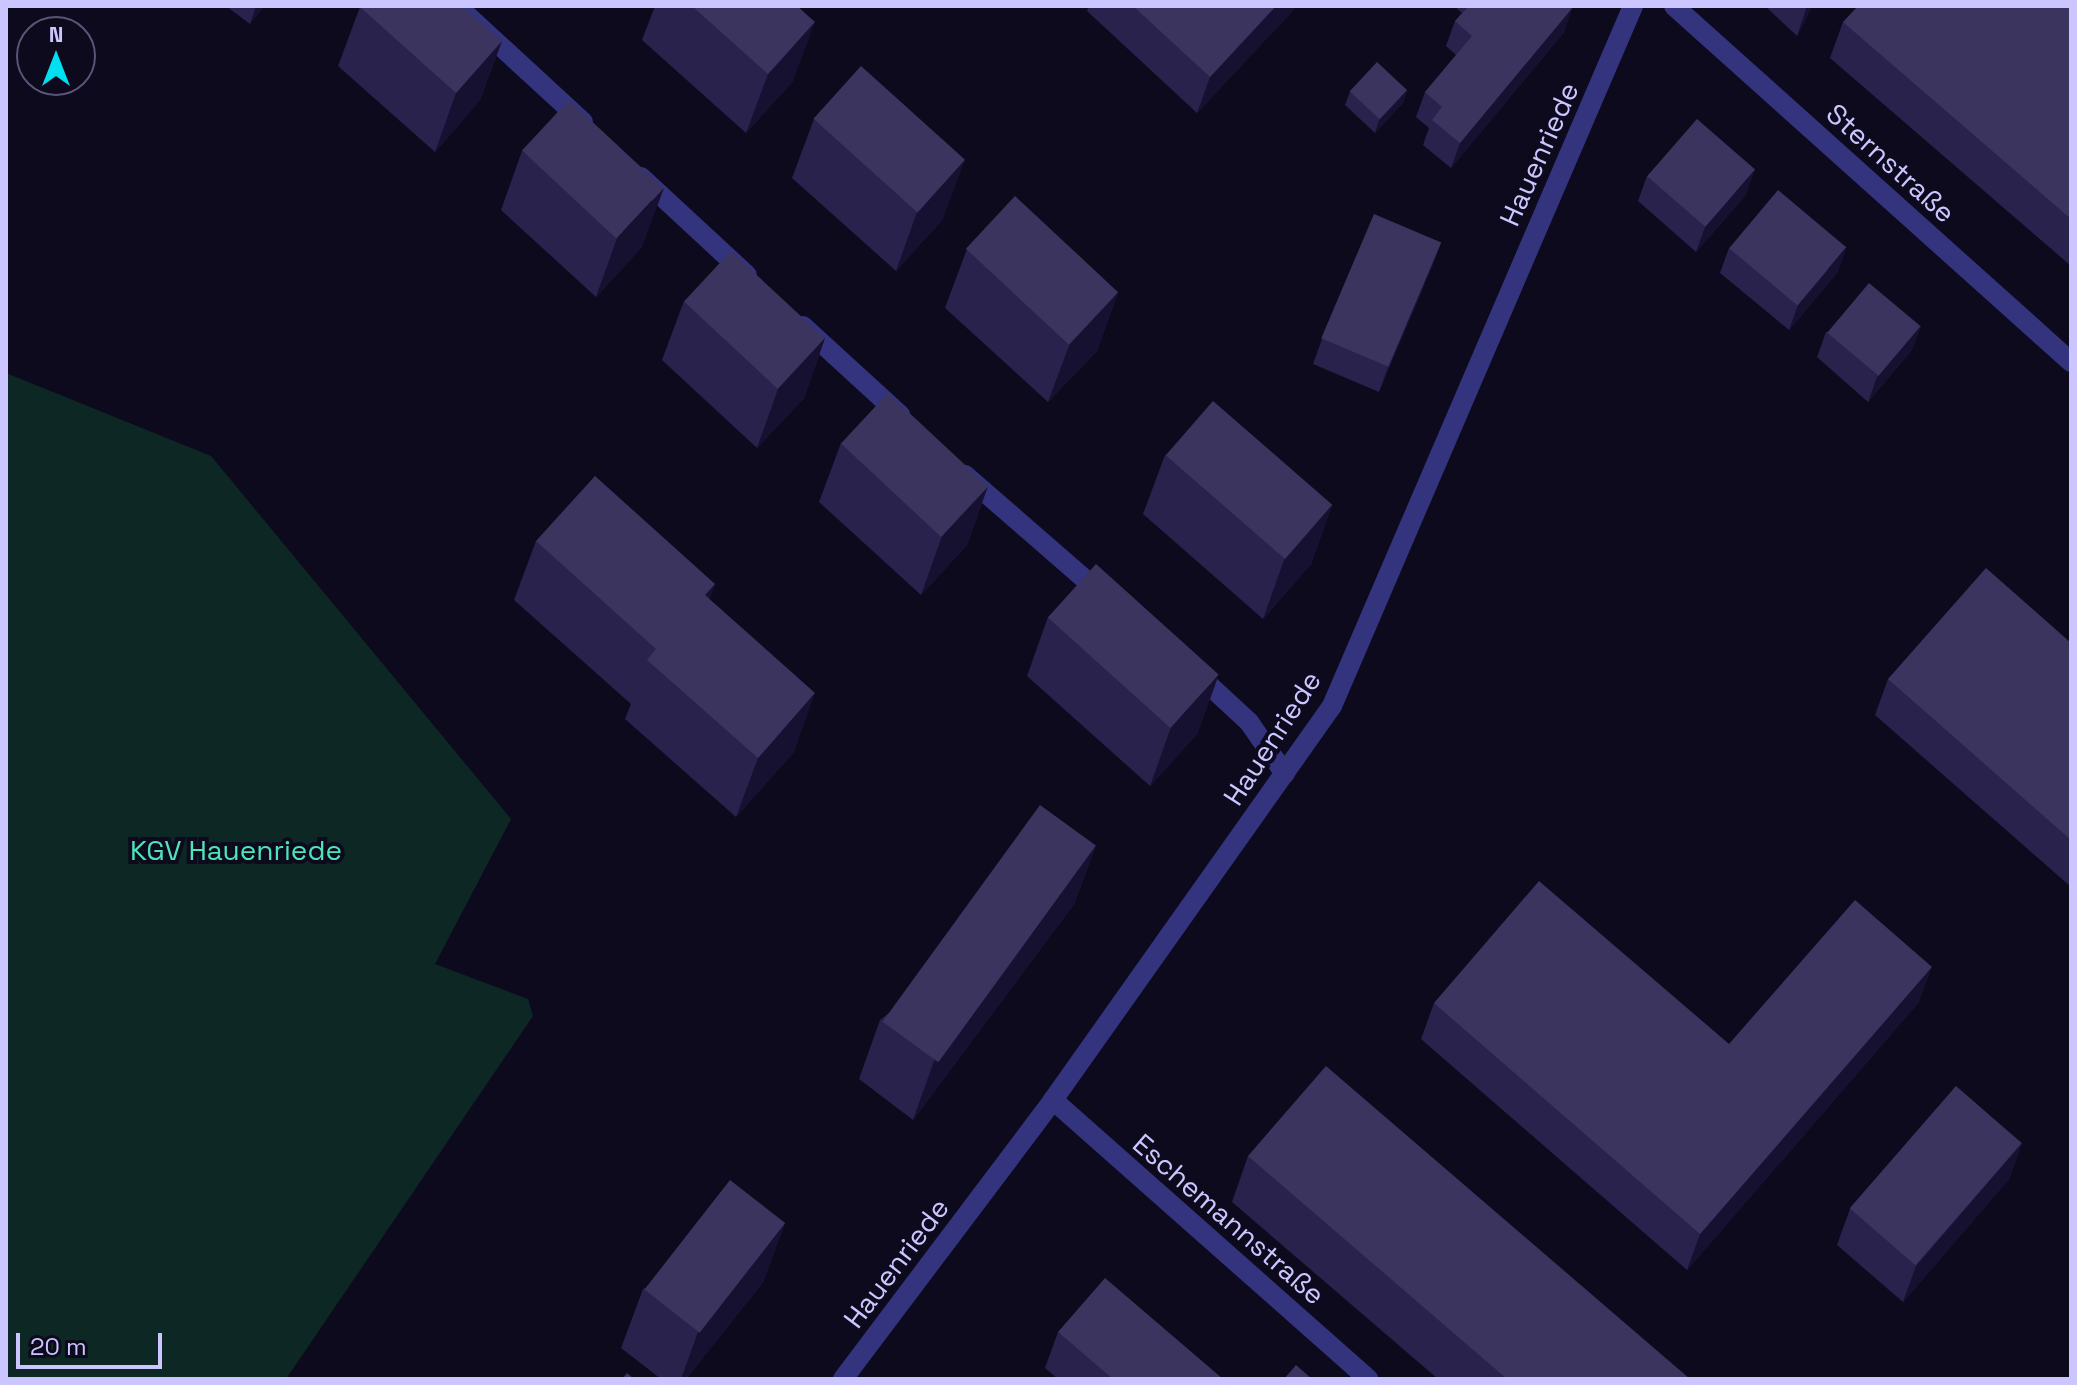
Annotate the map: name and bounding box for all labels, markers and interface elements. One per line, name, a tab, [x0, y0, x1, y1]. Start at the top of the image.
north arrow	[16, 16, 96, 96]
text: N	[49, 20, 63, 48]
street label: Hauenriede	[1492, 77, 1586, 231]
street label: Sternstraße	[1820, 96, 1962, 230]
street label: Hauenriede	[1216, 664, 1328, 812]
park label: KGV Hauenriede	[130, 833, 342, 867]
street label: Eschemannstraße	[1126, 1127, 1332, 1311]
street label: Hauenriede	[836, 1192, 956, 1334]
scale bar	[20, 1317, 166, 1367]
text: 20 m	[30, 1331, 87, 1362]

